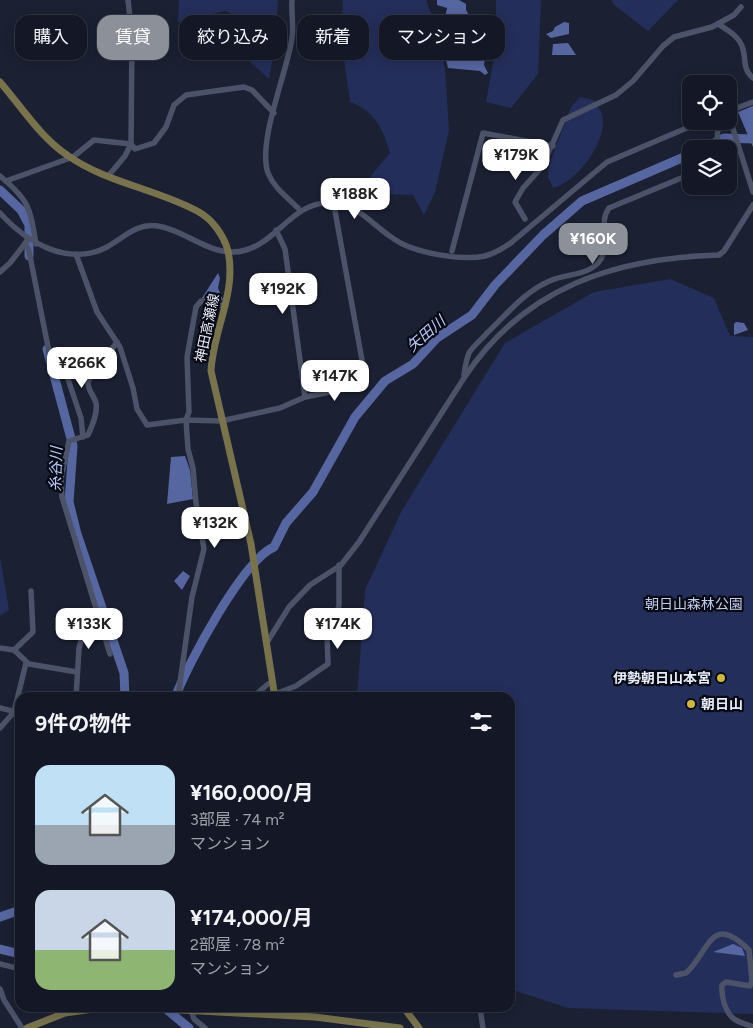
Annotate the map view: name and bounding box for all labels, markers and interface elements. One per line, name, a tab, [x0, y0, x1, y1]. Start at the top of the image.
chip: 購入	[15, 15, 87, 60]
chip: 賃貸	[97, 15, 169, 60]
chip: 絞り込み	[179, 15, 287, 60]
chip: 新着	[297, 15, 369, 60]
chip: マンション	[379, 15, 505, 60]
map controls	[682, 75, 737, 195]
button: locate	[682, 75, 737, 130]
pin: ¥179K	[481, 138, 551, 181]
button: layers	[682, 140, 737, 195]
text: ¥179K	[493, 145, 539, 164]
pin: ¥188K	[320, 178, 390, 220]
text: ¥188K	[332, 184, 378, 203]
pin: ¥160K	[558, 222, 628, 265]
text: ¥160K	[570, 229, 616, 248]
pin: ¥192K	[248, 272, 318, 315]
text: ¥192K	[260, 279, 306, 298]
street label: 神田高瀬線	[192, 292, 223, 364]
water label: 矢田川	[403, 311, 450, 356]
pin: ¥266K	[47, 346, 117, 389]
text: ¥266K	[58, 353, 106, 372]
pin: ¥147K	[300, 360, 370, 402]
text: ¥147K	[312, 366, 358, 385]
water label: 糸谷川	[46, 444, 66, 492]
pin: ¥132K	[180, 506, 250, 549]
text: ¥132K	[192, 513, 238, 532]
park label: 朝日山森林公園	[645, 596, 743, 613]
pin: ¥133K	[54, 608, 124, 650]
pin: ¥174K	[303, 608, 373, 650]
text: ¥133K	[67, 614, 111, 633]
text: ¥174K	[315, 614, 361, 633]
place label: 伊勢朝日山本宮	[613, 670, 711, 687]
marker: 伊勢朝日山本宮	[715, 672, 727, 684]
place label: 朝日山	[701, 696, 743, 713]
marker: 朝日山	[685, 698, 697, 710]
icon: filters	[467, 708, 495, 736]
text: 9件の物件	[35, 711, 131, 736]
text: ¥160,000/月	[190, 780, 313, 805]
icon: home	[75, 785, 135, 845]
text: 3部屋 · 74 m²	[190, 810, 285, 829]
text: マンション	[190, 834, 270, 853]
text: ¥174,000/月	[190, 905, 313, 930]
icon: home	[75, 910, 135, 970]
text: 2部屋 · 78 m²	[190, 935, 285, 954]
text: マンション	[190, 959, 270, 978]

